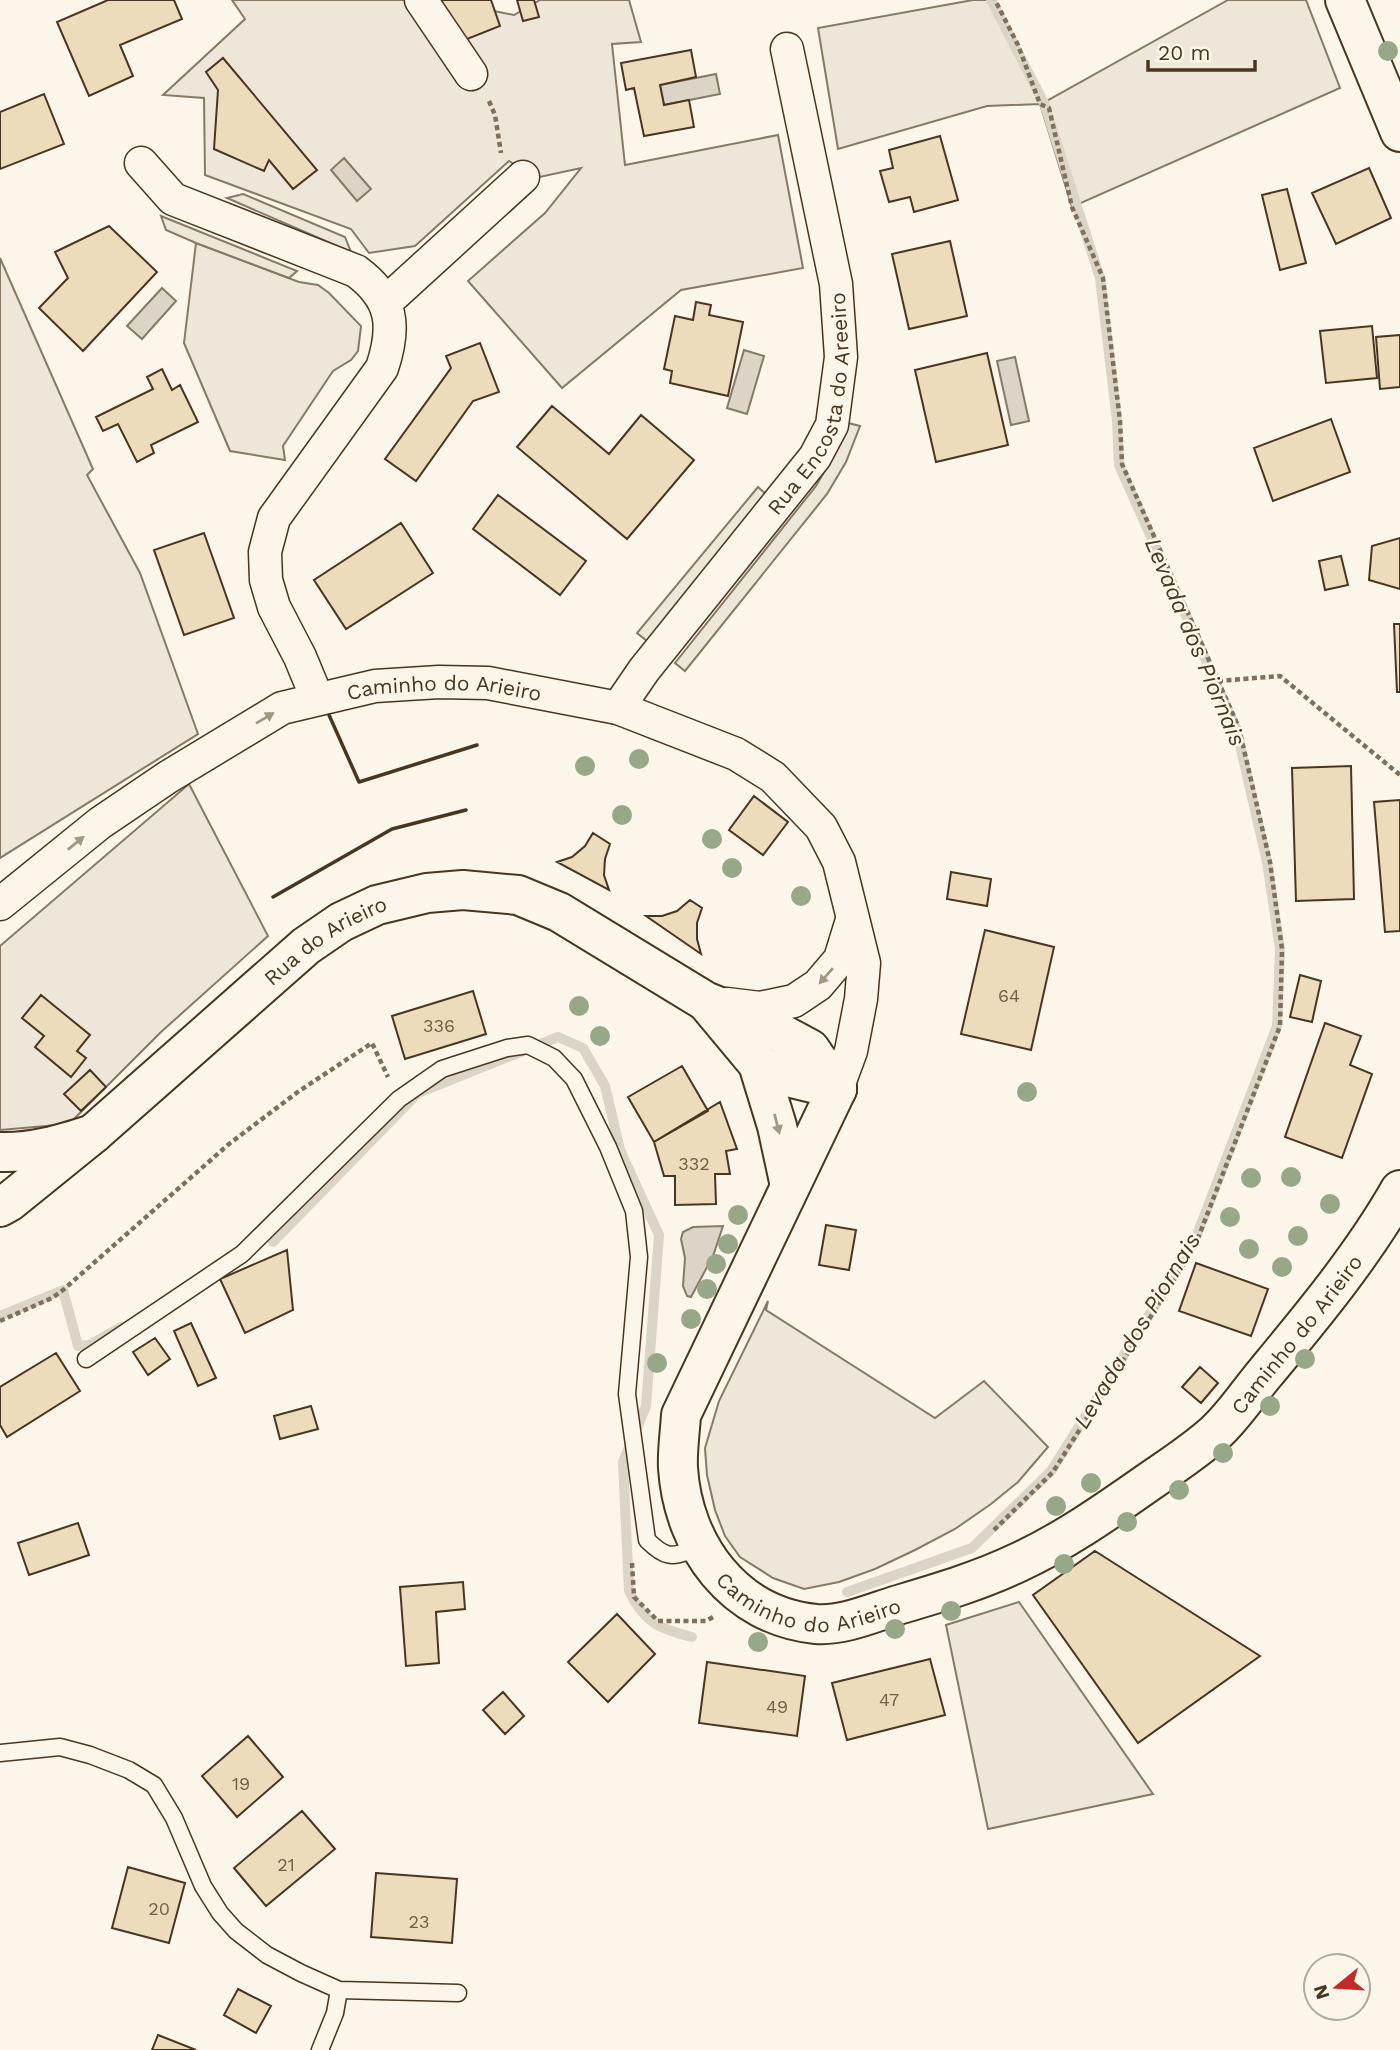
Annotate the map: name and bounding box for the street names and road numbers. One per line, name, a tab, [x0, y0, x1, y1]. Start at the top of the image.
street label: Rua Encosta do Areeiro	[761, 292, 854, 519]
street label: Caminho do Arieiro	[344, 669, 544, 706]
street label: Rua do Arieiro	[258, 891, 389, 990]
street label: Caminho do Arieiro	[1225, 1250, 1367, 1419]
street label: Caminho do Arieiro	[711, 1567, 904, 1637]

